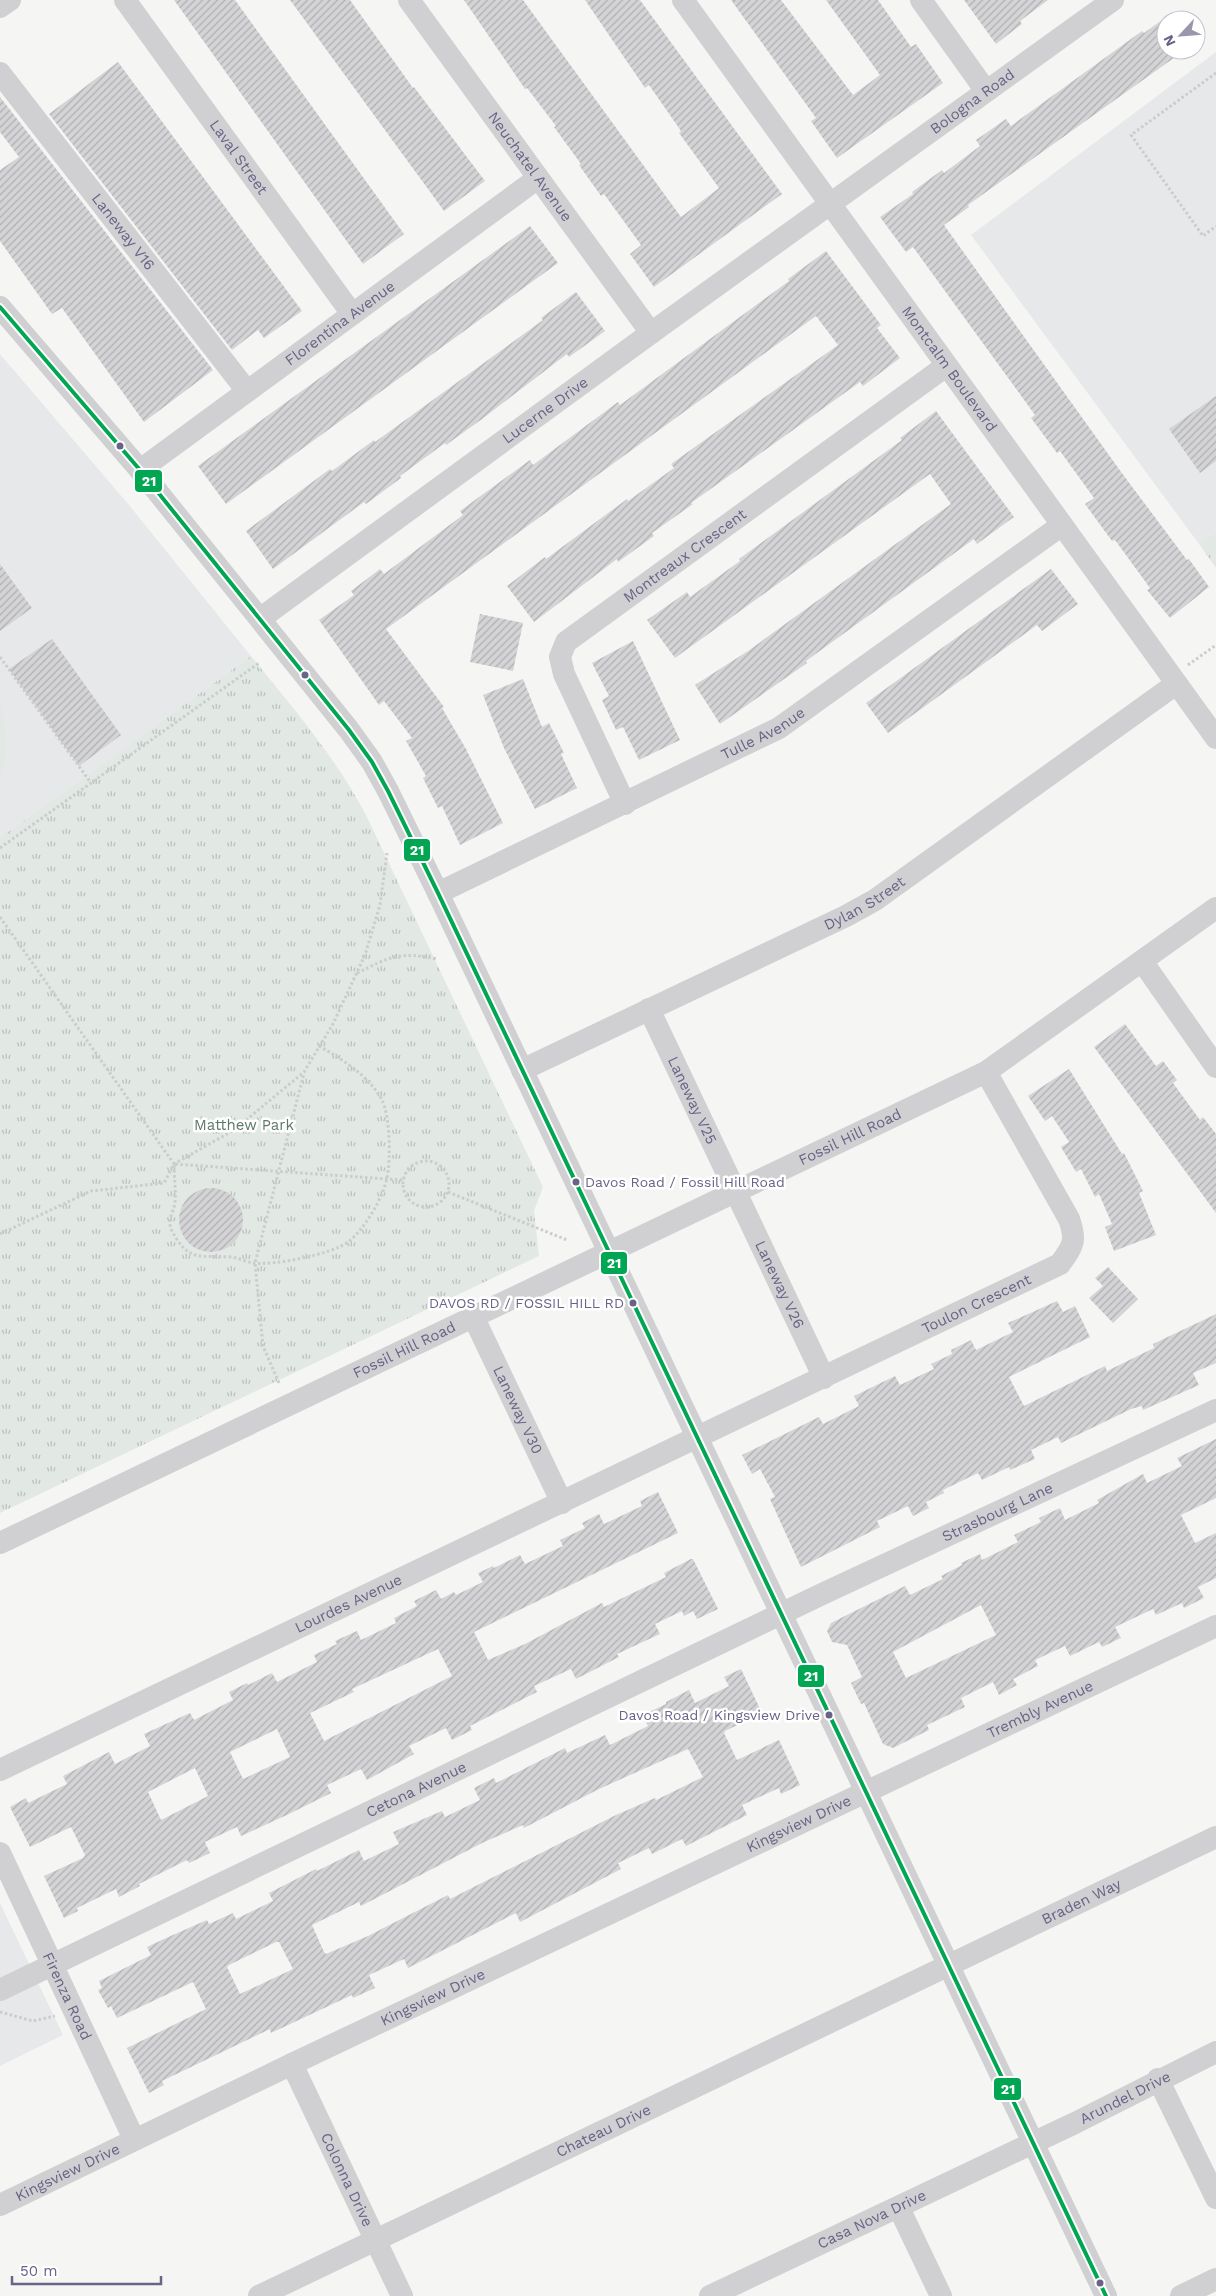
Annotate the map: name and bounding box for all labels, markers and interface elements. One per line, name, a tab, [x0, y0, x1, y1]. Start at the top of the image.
north arrow	[1156, 10, 1206, 60]
text: N	[1160, 33, 1179, 49]
street label: Bologna Road	[927, 65, 1018, 138]
street label: Neuchatel Avenue	[484, 108, 576, 225]
street label: Laval Street	[206, 116, 272, 199]
street label: Laneway V16	[88, 190, 159, 274]
street label: Florentina Avenue	[281, 277, 398, 370]
street label: Montcalm Boulevard	[898, 303, 1001, 435]
street label: Lucerne Drive	[499, 373, 592, 448]
unlabelled marker	[115, 441, 125, 451]
line badge: 21	[134, 469, 163, 493]
text: 21	[142, 473, 156, 489]
street label: Montreaux Crescent	[620, 505, 750, 606]
unlabelled marker	[300, 670, 310, 680]
street label: Tulle Avenue	[718, 703, 808, 764]
line badge: 21	[403, 838, 431, 862]
text: 21	[410, 842, 424, 858]
street label: Dylan Street	[821, 872, 909, 934]
street label: Laneway V25	[664, 1054, 721, 1147]
street label: Fossil Hill Road	[796, 1105, 904, 1169]
park label: Matthew Park	[194, 1116, 294, 1134]
place label: Davos Road / Fossil Hill Road	[585, 1174, 785, 1190]
marker: Davos Road / Fossil Hill Road	[571, 1177, 581, 1187]
street label: Laneway V26	[751, 1238, 808, 1331]
line badge: 21	[600, 1251, 628, 1275]
text: 21	[607, 1255, 621, 1271]
street label: Toulon Crescent	[919, 1270, 1035, 1338]
place label: DAVOS RD / FOSSIL HILL RD	[429, 1295, 624, 1311]
marker: DAVOS RD / FOSSIL HILL RD	[628, 1298, 638, 1308]
street label: Fossil Hill Road	[350, 1318, 459, 1382]
street label: Laneway V30	[489, 1363, 546, 1457]
street label: Strasbourg Lane	[939, 1479, 1056, 1546]
street label: Lourdes Avenue	[292, 1570, 405, 1637]
line badge: 21	[797, 1664, 825, 1688]
text: 21	[804, 1668, 818, 1684]
street label: Trembly Avenue	[984, 1677, 1096, 1742]
place label: Davos Road / Kingsview Drive	[618, 1707, 820, 1723]
marker: Davos Road / Kingsview Drive	[824, 1710, 834, 1720]
street label: Cetona Avenue	[363, 1758, 469, 1821]
street label: Kingsview Drive	[743, 1791, 854, 1856]
street label: Braden Way	[1039, 1875, 1124, 1928]
street label: Firenza Road	[39, 1949, 95, 2043]
street label: Kingsview Drive	[377, 1965, 488, 2030]
street label: Arundel Drive	[1077, 2067, 1173, 2128]
line badge: 21	[993, 2077, 1022, 2101]
text: 21	[1001, 2081, 1015, 2097]
street label: Chateau Drive	[553, 2100, 654, 2161]
street label: Colonna Drive	[317, 2130, 377, 2230]
street label: Kingsview Drive	[12, 2140, 123, 2205]
street label: Casa Nova Drive	[815, 2186, 929, 2253]
scale bar	[12, 2254, 161, 2286]
text: 50 m	[20, 2262, 57, 2280]
unlabelled marker	[1095, 2278, 1105, 2288]

